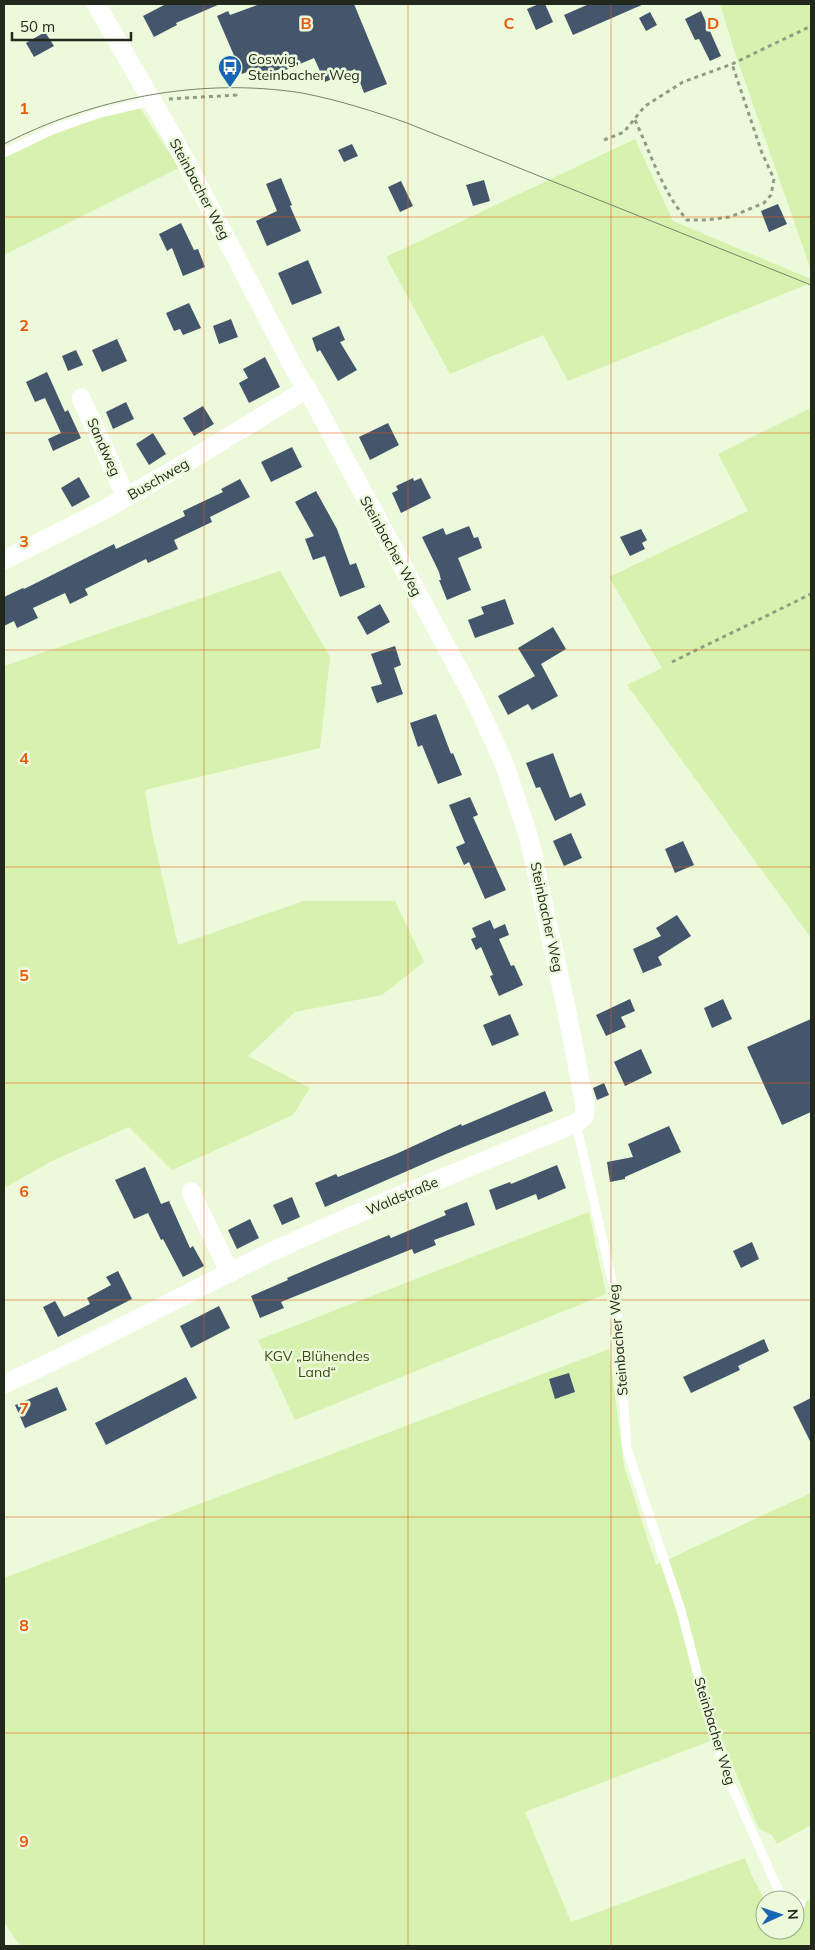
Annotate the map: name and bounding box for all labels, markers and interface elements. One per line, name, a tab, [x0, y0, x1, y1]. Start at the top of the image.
scale bar	[12, 10, 131, 42]
text: B	[300, 13, 312, 33]
text: C	[504, 13, 515, 33]
text: D	[707, 13, 719, 33]
text: 50 m	[20, 17, 55, 36]
place label: Coswig, Steinbacher Weg	[248, 50, 360, 84]
bus stop icon: Coswig, Steinbacher Weg	[217, 54, 243, 88]
text: 1	[19, 98, 29, 118]
street label: Steinbacher Weg	[166, 135, 234, 243]
text: 2	[19, 315, 29, 335]
street label: Sandweg	[83, 415, 125, 479]
street label: Buschweg	[124, 454, 192, 504]
street label: Steinbacher Weg	[356, 493, 426, 599]
text: 3	[19, 531, 29, 551]
text: 4	[19, 748, 29, 768]
street label: Steinbacher Weg	[527, 860, 567, 974]
text: 5	[19, 965, 29, 985]
street label: Waldstraße	[363, 1173, 441, 1219]
text: 6	[19, 1181, 29, 1201]
street label: Steinbacher Weg	[604, 1284, 632, 1396]
park label: KGV „Blühendes Land“	[264, 1347, 370, 1381]
text: 7	[19, 1398, 29, 1418]
text: 8	[19, 1615, 29, 1635]
street label: Steinbacher Weg	[690, 1675, 740, 1787]
text: 9	[19, 1831, 29, 1851]
north arrow	[755, 1890, 805, 1940]
text: N	[784, 1909, 802, 1920]

